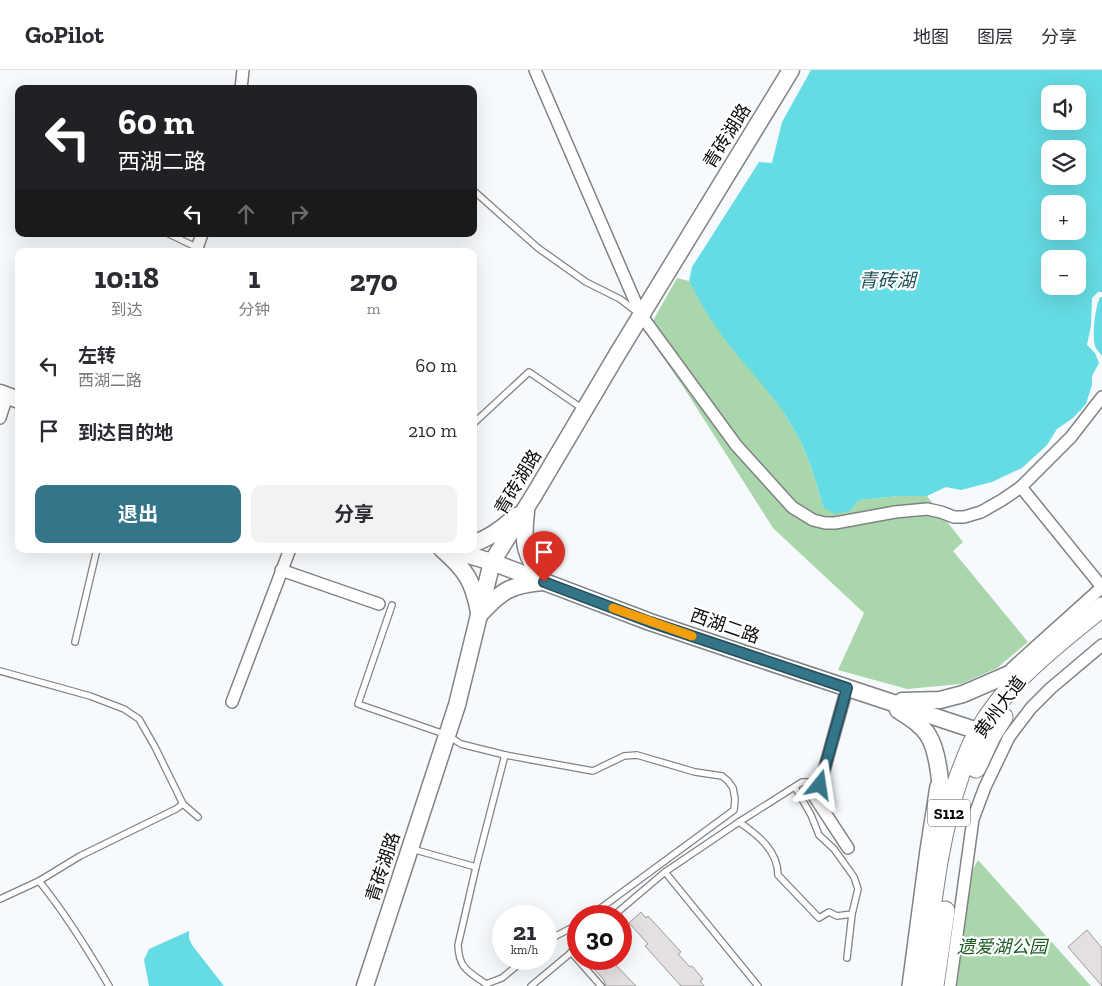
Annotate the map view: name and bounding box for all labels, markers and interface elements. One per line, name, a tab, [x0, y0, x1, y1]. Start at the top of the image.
text: GoPilot	[25, 20, 104, 49]
text: 地图	[913, 26, 949, 48]
text: 图层	[977, 26, 1013, 48]
text: 分享	[1041, 26, 1077, 48]
map controls	[1041, 85, 1086, 295]
button: sound	[1041, 85, 1086, 130]
street label: 青砖湖路	[699, 100, 755, 172]
text: 60 m	[118, 101, 194, 143]
icon: left	[35, 105, 100, 170]
button: layers	[1041, 140, 1086, 185]
text: 西湖二路	[118, 148, 206, 175]
button: +	[1041, 195, 1086, 240]
icon: left	[179, 200, 207, 228]
icon: ahead	[232, 200, 260, 228]
icon: right	[285, 200, 313, 228]
button: −	[1041, 250, 1086, 295]
text: 10:18	[94, 260, 159, 296]
text: 1	[248, 260, 260, 296]
text: 270	[350, 263, 398, 299]
water label: 青砖湖	[858, 269, 918, 292]
text: m	[367, 299, 381, 318]
text: 到达	[111, 300, 143, 319]
text: 分钟	[238, 300, 270, 319]
text: 左转	[78, 344, 116, 367]
icon: left	[35, 352, 63, 380]
text: 60 m	[415, 354, 457, 377]
text: 西湖二路	[78, 371, 142, 390]
icon: arrive	[35, 417, 63, 445]
text: 210 m	[408, 419, 457, 442]
text: 到达目的地	[78, 421, 173, 444]
street label: 青砖湖路	[490, 445, 546, 519]
button: 退出	[35, 485, 241, 543]
button: 分享	[251, 485, 457, 543]
pin	[523, 531, 565, 582]
icon: arrive	[530, 538, 558, 566]
street label: 西湖二路	[687, 604, 763, 648]
street label: 黄州大道	[970, 672, 1030, 742]
position arrow	[793, 758, 845, 810]
road number: S112	[928, 800, 970, 826]
street label: 青砖湖路	[361, 829, 405, 905]
speed limit sign: 30	[567, 905, 632, 970]
text: 21	[513, 916, 536, 946]
park label: 遗爱湖公园	[957, 936, 1050, 958]
text: km/h	[511, 943, 538, 957]

